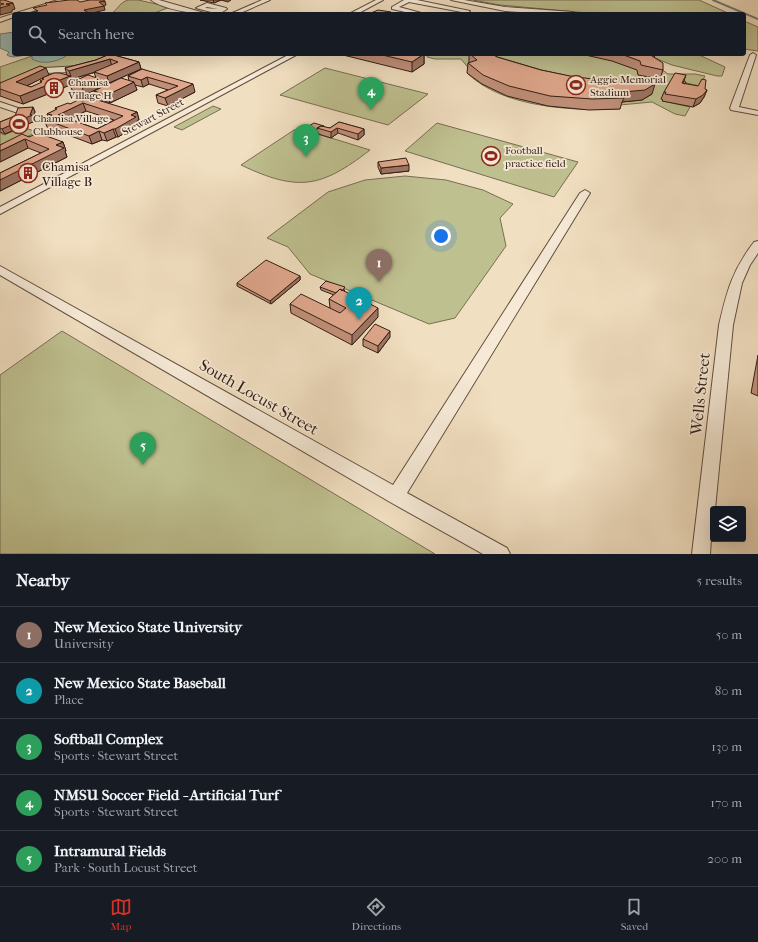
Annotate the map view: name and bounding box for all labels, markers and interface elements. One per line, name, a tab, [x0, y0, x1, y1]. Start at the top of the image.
search box	[12, 12, 746, 56]
icon: search	[26, 23, 48, 45]
text: Search here	[58, 25, 134, 43]
place label: Aggie Memorial Stadium	[589, 73, 666, 99]
sports icon: Aggie Memorial Stadium	[565, 74, 587, 96]
place label: Chamisa Village H	[67, 76, 112, 102]
building icon: Chamisa Village H	[43, 77, 65, 99]
pin: 4	[358, 77, 384, 110]
street label: Stewart Street	[120, 95, 186, 139]
place label: Chamisa Village Clubhouse	[33, 112, 109, 138]
sports icon: Chamisa Village Clubhouse	[8, 113, 30, 135]
pin: 3	[293, 124, 319, 157]
place label: Football practice field	[504, 144, 567, 170]
sports icon: Football practice field	[480, 145, 502, 167]
place label: Chamisa Village B	[41, 159, 92, 189]
building icon: Chamisa Village B	[17, 162, 39, 184]
your location	[431, 226, 451, 246]
pin: 1	[366, 249, 392, 282]
pin: 2	[346, 287, 372, 320]
street label: Wells Street	[686, 351, 714, 437]
street label: South Locust Street	[196, 355, 322, 439]
pin: 5	[130, 432, 156, 465]
map controls	[710, 506, 746, 542]
button: layers	[710, 506, 746, 542]
text: Nearby	[16, 570, 70, 590]
text: 5 results	[697, 573, 742, 588]
text: New Mexico State University	[54, 618, 242, 636]
text: 1	[27, 627, 31, 642]
text: 50 m	[716, 627, 742, 642]
text: University	[54, 636, 114, 651]
text: New Mexico State Baseball	[54, 674, 226, 692]
text: 2	[26, 683, 32, 698]
text: 80 m	[715, 683, 742, 698]
text: Place	[54, 692, 84, 707]
text: Softball Complex	[54, 730, 163, 748]
text: 3	[26, 739, 32, 754]
text: 130 m	[711, 739, 742, 754]
text: Sports · Stewart Street	[54, 748, 178, 763]
text: NMSU Soccer Field - Artificial Turf	[54, 786, 279, 804]
text: 4	[25, 795, 33, 810]
text: 170 m	[710, 795, 742, 810]
text: Sports · Stewart Street	[54, 804, 178, 819]
text: Intramural Fields	[54, 842, 166, 860]
text: 5	[26, 851, 32, 866]
text: 200 m	[707, 851, 742, 866]
text: Park · South Locust Street	[54, 860, 197, 875]
tab: Map	[110, 896, 132, 933]
tab: Directions	[352, 896, 401, 933]
tab: Saved	[621, 896, 648, 933]

